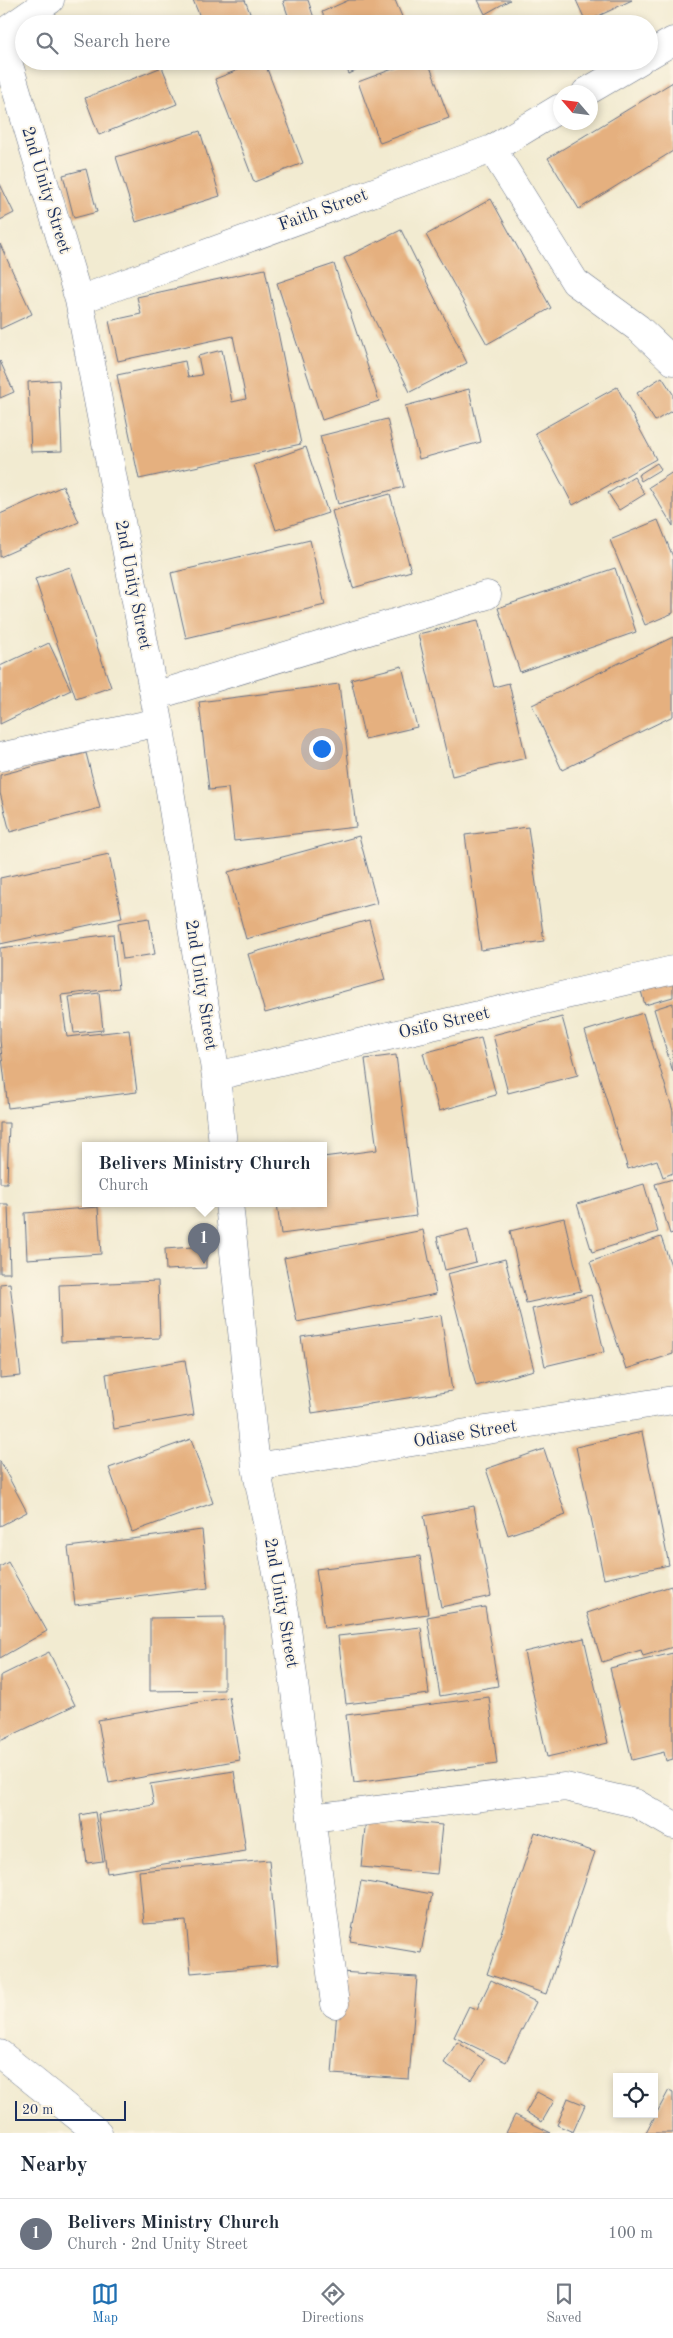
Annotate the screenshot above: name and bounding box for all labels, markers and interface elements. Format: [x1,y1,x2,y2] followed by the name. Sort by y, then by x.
[15,15,658,70] search box
[33,29,61,57] icon: search
[73,33,170,52] text: Search here
[553,85,598,130] north arrow
[18,124,74,256] street label: 2nd Unity Street
[276,186,370,234] street label: Faith Street
[112,519,154,651] street label: 2nd Unity Street
[309,736,335,762] your location
[182,919,220,1051] street label: 2nd Unity Street
[397,1004,491,1042] street label: Osifo Street
[82,1142,327,1207] popup
[98,1155,311,1174] text: Belivers Ministry Church
[98,1178,149,1194] text: Church
[188,1223,220,1264] pin: 1
[412,1417,518,1451] street label: Odiase Street
[261,1537,301,1669] street label: 2nd Unity Street
[613,2073,658,2118] map controls
[613,2073,658,2118] button: locate
[15,2098,126,2121] scale bar
[22,2103,53,2117] text: 20 m
[20,2155,88,2176] text: Nearby
[67,2214,279,2233] text: Belivers Ministry Church
[31,2226,41,2242] text: 1
[608,2226,653,2242] text: 100 m
[67,2237,248,2253] text: Church · 2nd Unity Street
[91,2280,119,2327] tab: Map
[302,2280,364,2327] tab: Directions
[546,2280,582,2327] tab: Saved

